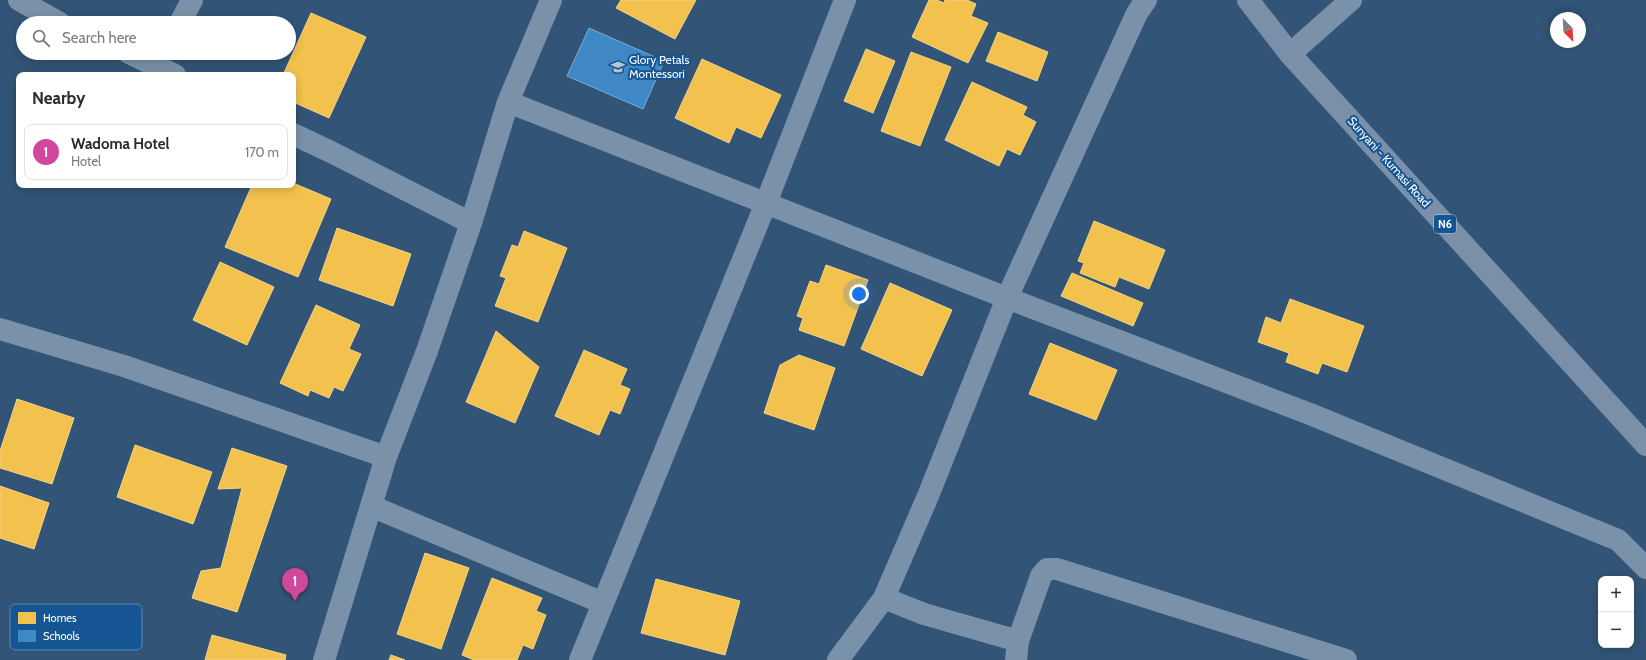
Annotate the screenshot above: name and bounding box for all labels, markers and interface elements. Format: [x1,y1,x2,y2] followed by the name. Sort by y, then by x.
[1550,12,1586,48] north arrow
[16,16,296,60] search box
[30,27,52,49] icon: search
[62,29,137,47] text: Search here
[629,52,689,81] place label: Glory Petals Montessori
[610,59,626,75] school or university icon: Glory Petals Montessori
[32,88,85,108] text: Nearby
[1345,113,1434,210] street label: Sunyani - Kumasi Road
[71,135,169,153] text: Wadoma Hotel
[44,144,48,160] text: 1
[245,144,279,160] text: 170 m
[71,153,101,169] text: Hotel
[1434,215,1456,233] road number: N6
[849,284,869,304] your location
[282,568,308,601] pin: 1
[1598,576,1634,648] map controls
[1598,576,1634,612] button: +
[10,604,142,650] legend
[43,611,77,625] text: Homes
[1598,612,1634,648] button: −
[43,629,80,643] text: Schools

